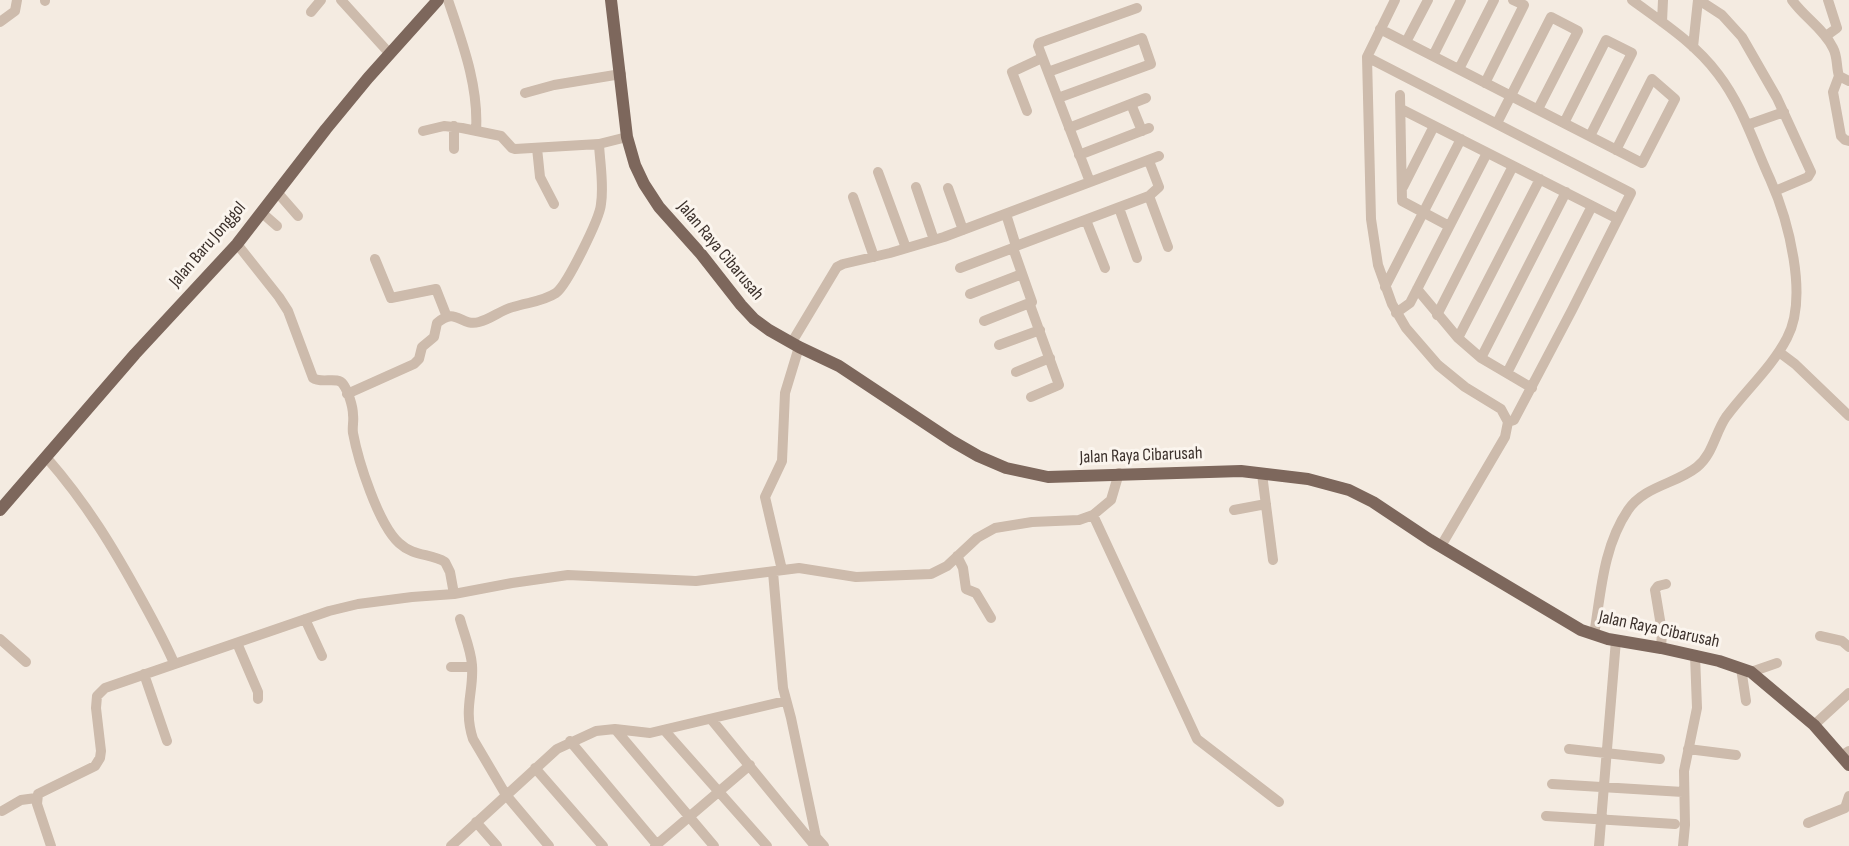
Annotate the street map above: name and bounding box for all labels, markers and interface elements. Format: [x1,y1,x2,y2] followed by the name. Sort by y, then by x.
[672,197,768,305] street label: Jalan Raya Cibarusah
[165,198,251,292] street label: Jalan Baru Jonggol
[1079,443,1203,469] street label: Jalan Raya Cibarusah
[1597,607,1721,653] street label: Jalan Raya Cibarusah

